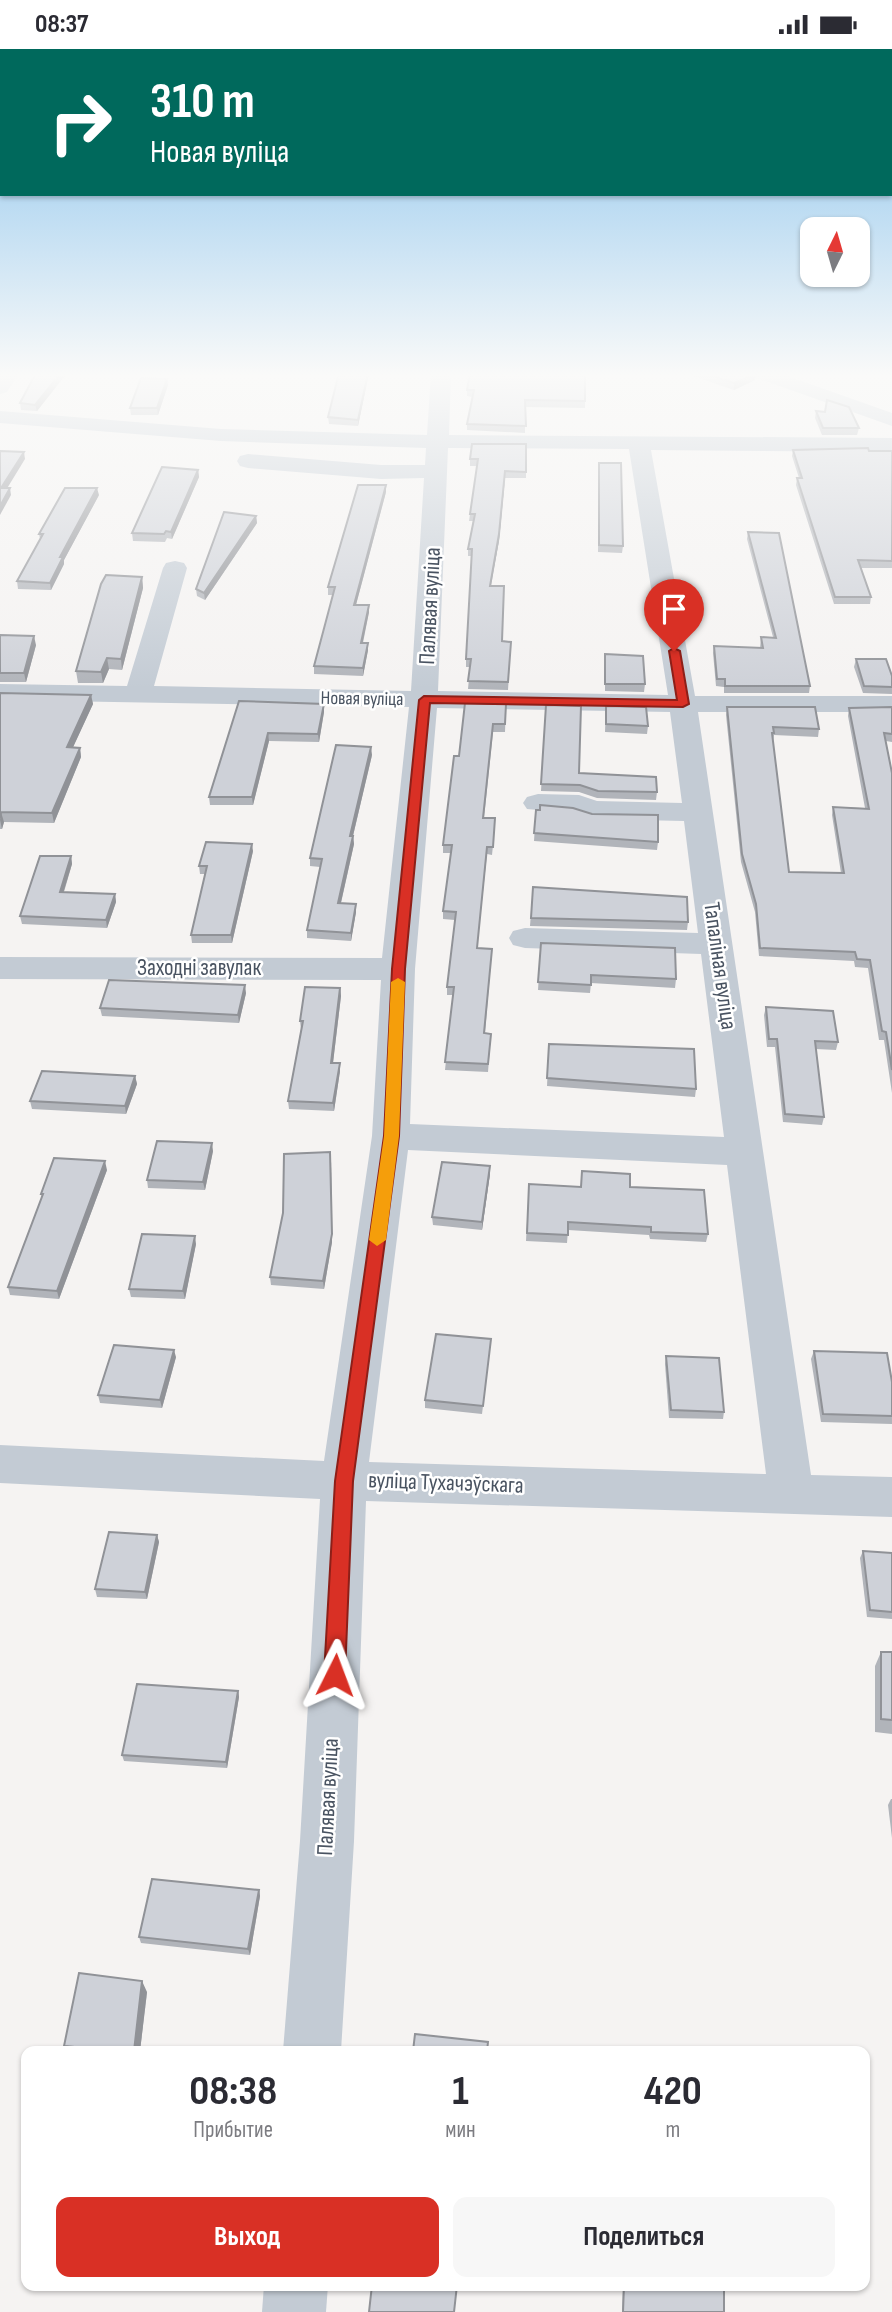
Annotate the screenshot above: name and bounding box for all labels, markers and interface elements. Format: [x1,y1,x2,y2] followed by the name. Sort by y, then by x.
[35,9,88,40] text: 08:37
[150,73,255,132] text: 310 m
[35,77,126,168] icon: right
[150,133,289,172] text: Новая вуліца
[800,217,870,287] north arrow
[800,217,870,287] map controls
[413,547,447,665] street label: Палявая вуліца
[644,579,704,651] pin
[655,590,693,628] icon: arrive
[320,687,404,711] street label: Новая вуліца
[697,900,743,1032] street label: Тапаліная вуліца
[137,954,261,982] street label: Заходні завулак
[368,1466,524,1500] street label: вуліца Тухачэўскага
[298,1638,372,1712] position arrow
[311,1738,345,1856] street label: Палявая вуліца
[189,2066,277,2117] text: 08:38
[452,2066,469,2117] text: 1
[644,2066,702,2117] text: 420
[193,2116,273,2144] text: Прибытие
[445,2116,476,2144] text: мин
[665,2116,680,2144] text: m
[56,2197,439,2277] button: Выход
[453,2197,835,2277] button: Поделиться

